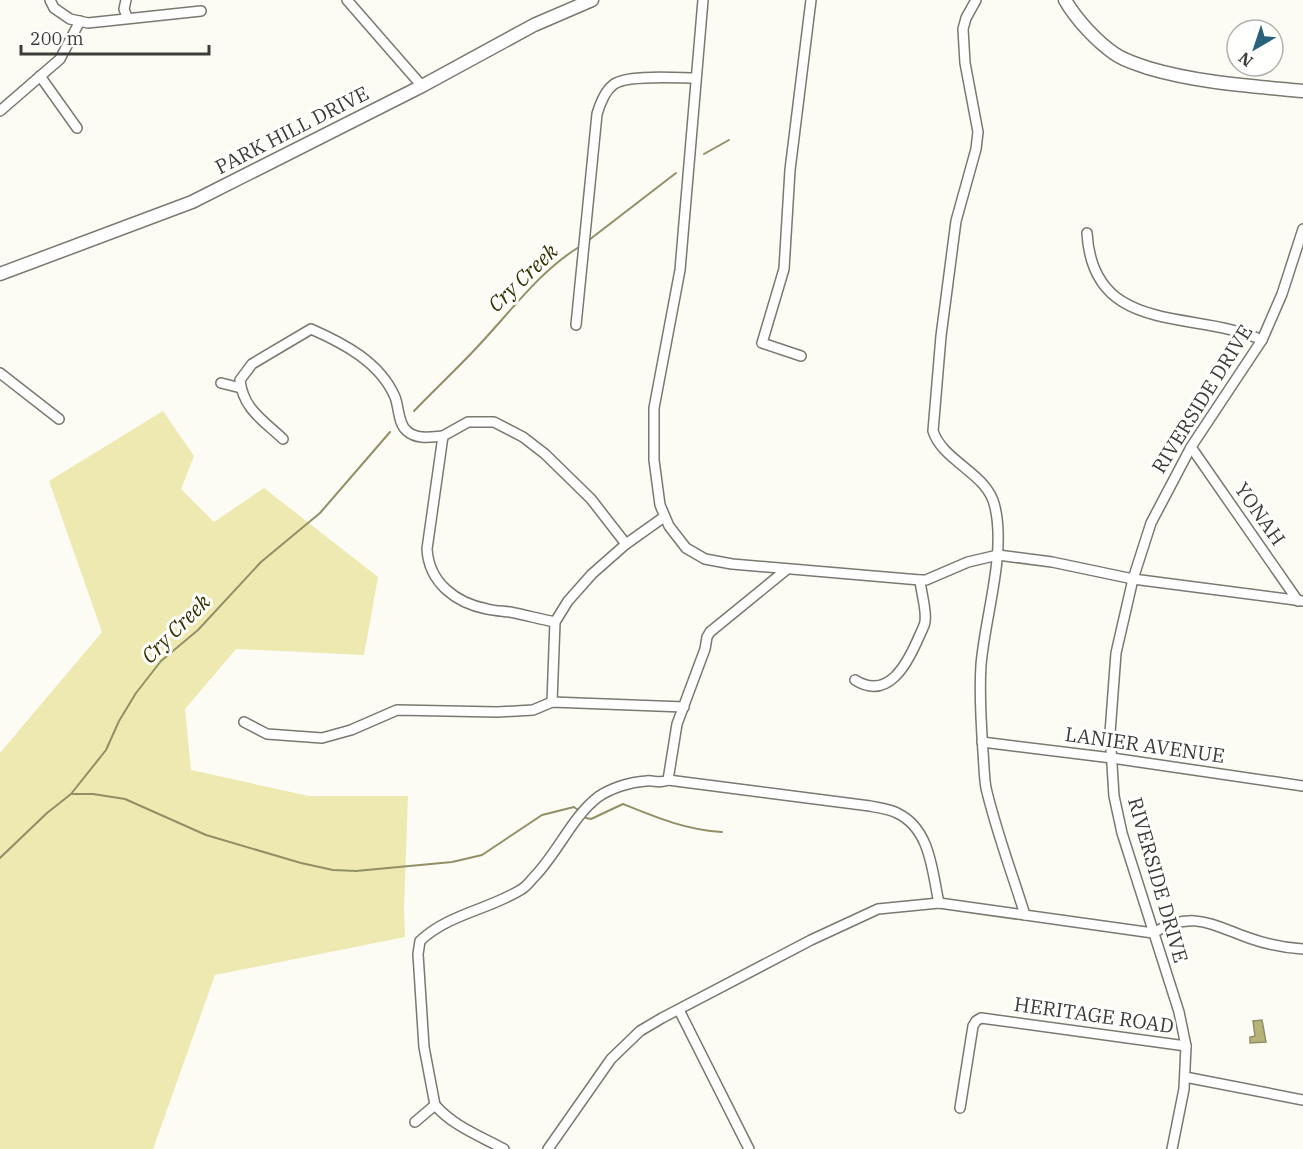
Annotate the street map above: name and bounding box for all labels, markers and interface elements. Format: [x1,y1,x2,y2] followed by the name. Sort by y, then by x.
[21,18,208,56] scale bar
[1225,18,1285,78] north arrow
[30,27,84,50] text: 200 m
[1234,48,1257,71] text: N
[210,79,373,180] street label: PARK HILL DRIVE
[481,236,564,318] water label: Cry Creek
[1145,319,1258,478] street label: RIVERSIDE DRIVE
[1229,477,1292,551] street label: YONAH
[135,587,217,669] water label: Cry Creek
[1063,720,1227,769] street label: LANIER AVENUE
[1122,794,1195,966] street label: RIVERSIDE DRIVE
[1013,990,1176,1039] street label: HERITAGE ROAD

